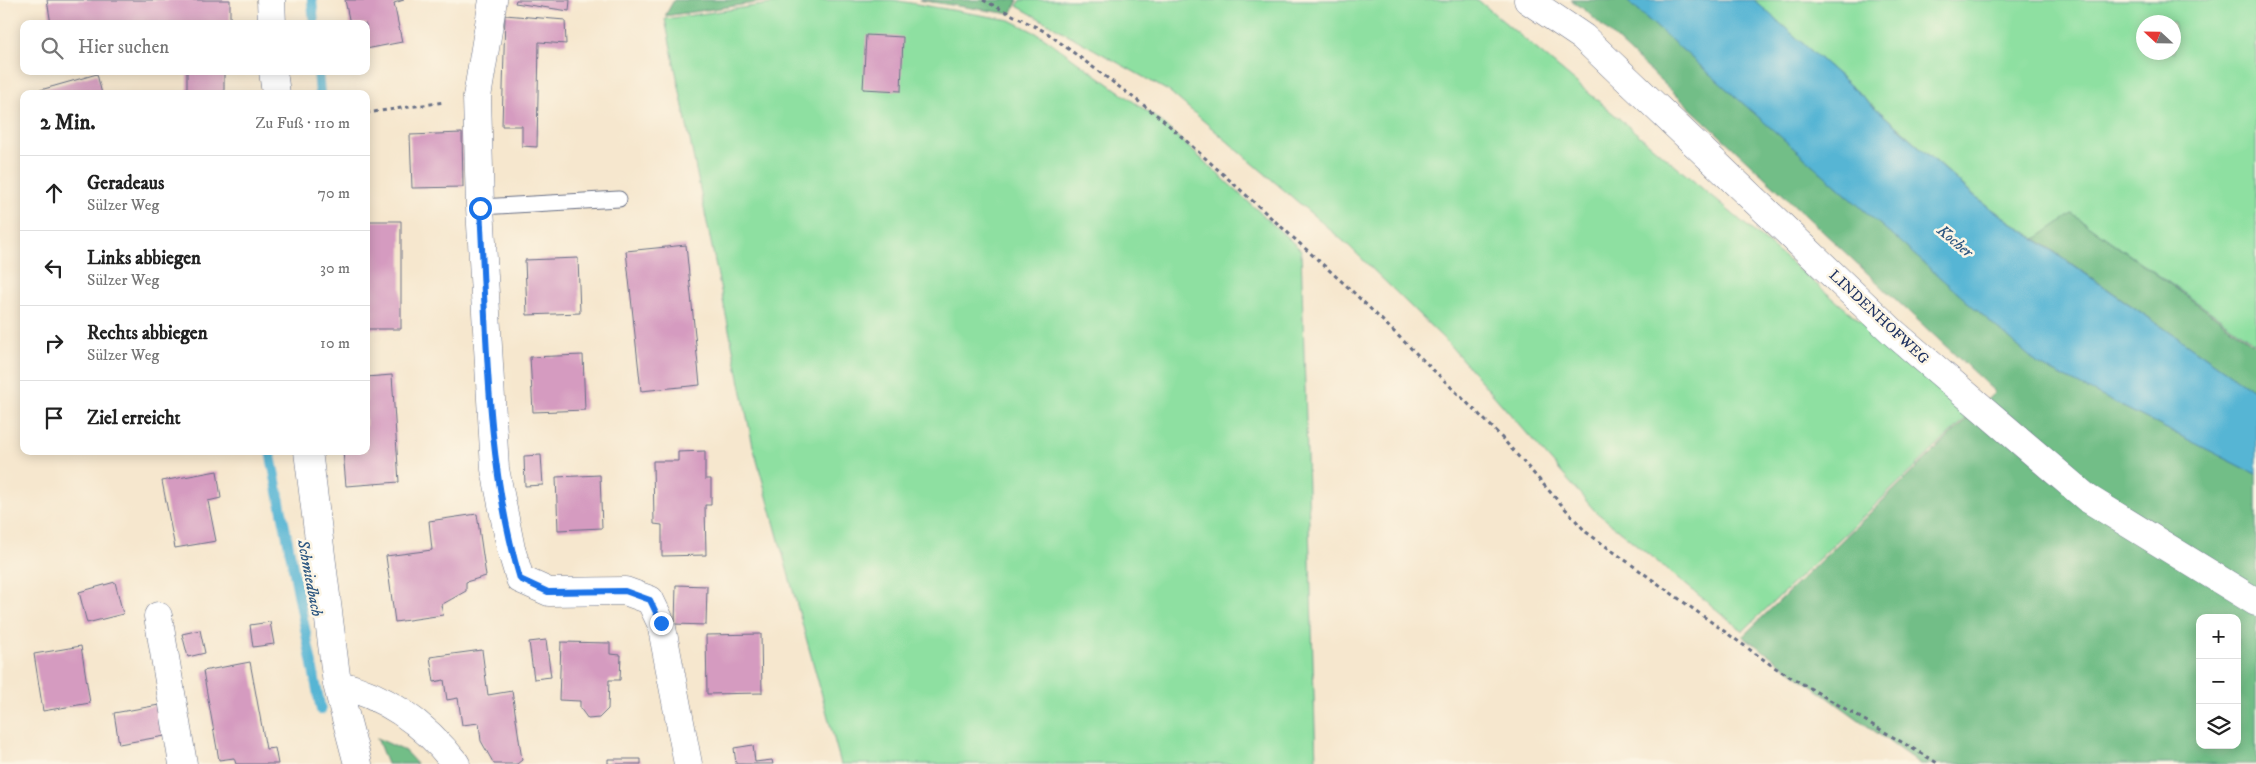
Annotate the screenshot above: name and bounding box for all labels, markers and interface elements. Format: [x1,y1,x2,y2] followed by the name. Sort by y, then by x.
[2136,15,2181,60] north arrow
[20,20,370,75] search box
[38,34,66,62] icon: search
[78,36,169,59] text: Hier suchen
[40,110,95,136] text: 2 Min.
[255,113,350,133] text: Zu Fuß · 110 m
[87,172,164,195] text: Geradeaus
[40,179,68,207] icon: ahead
[318,183,350,203] text: 70 m
[87,195,159,215] text: Sülzer Weg
[469,197,492,220] route start
[1932,220,1978,263] water label: Kocher
[87,247,201,270] text: Links abbiegen
[40,254,68,282] icon: left
[320,258,350,278] text: 30 m
[1825,266,1933,369] street label: LINDENHOFWEG
[87,270,159,290] text: Sülzer Weg
[87,322,208,345] text: Rechts abbiegen
[40,329,68,357] icon: right
[320,333,350,353] text: 10 m
[87,345,159,365] text: Sülzer Weg
[40,404,68,432] icon: arrive
[87,407,181,430] text: Ziel erreicht
[293,537,327,618] water label: Schmiedbach
[650,612,673,635] route end
[2196,614,2241,749] map controls
[2196,614,2241,659] button: +
[2196,659,2241,704] button: −
[2196,704,2241,749] button: layers

